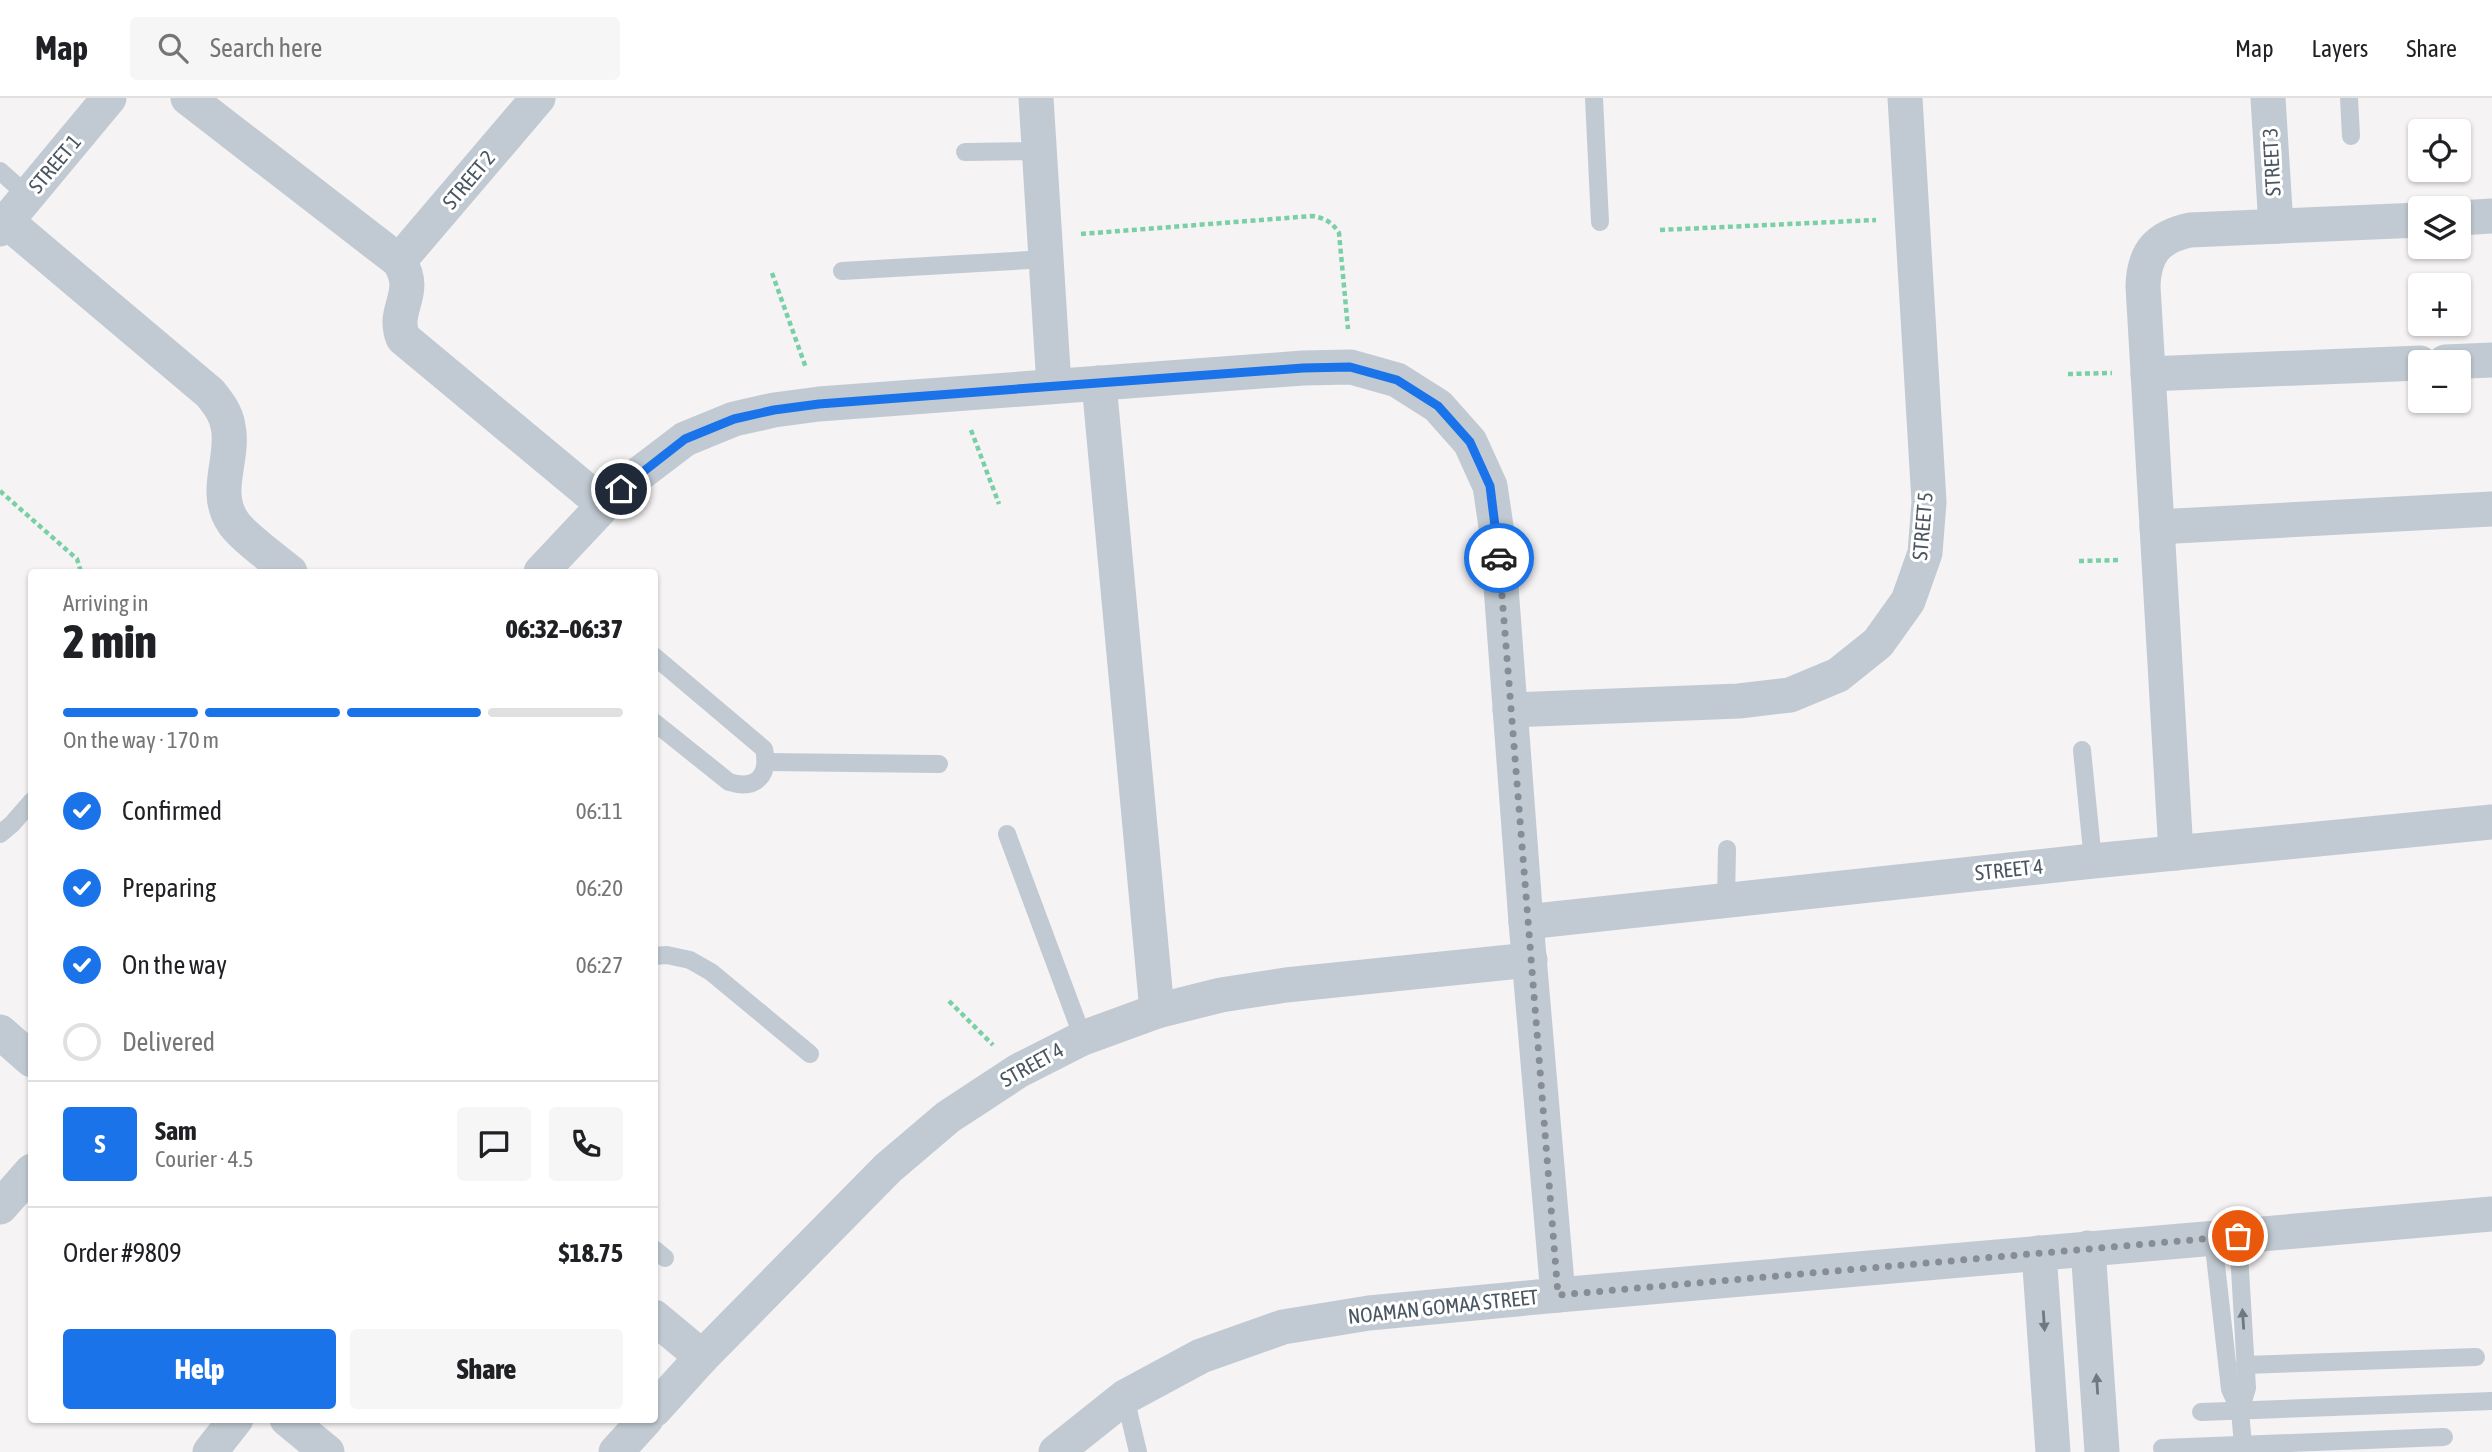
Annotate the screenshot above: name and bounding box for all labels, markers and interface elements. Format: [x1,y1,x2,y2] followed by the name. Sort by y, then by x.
[130,17,620,80] search box
[35,29,88,67] text: Map
[154,29,192,67] icon: search
[210,33,322,63] text: Search here
[2235,35,2274,62] text: Map
[2312,35,2368,62] text: Layers
[2406,35,2457,62] text: Share
[2408,119,2471,413] map controls
[2408,119,2471,182] button: locate
[2257,127,2285,197] street label: STREET 3
[23,129,85,197] street label: STREET 1
[437,145,499,213] street label: STREET 2
[2408,196,2471,259] button: layers
[2408,273,2471,336] button: +
[2408,350,2471,413] button: −
[591,459,651,519] pin
[602,470,640,508] icon: home
[1907,491,1937,561] street label: STREET 5
[1464,523,1534,593] courier
[1480,539,1518,577] icon: car
[63,590,149,616] text: Arriving in
[506,614,623,644] text: 06:32–06:37
[63,615,157,668] text: 2 min
[63,727,219,753] text: On the way · 170 m
[63,792,101,830] icon: check
[122,796,222,826] text: Confirmed
[576,798,623,824] text: 06:11
[1974,853,2044,885] street label: STREET 4
[63,869,101,907] icon: check
[122,873,216,903] text: Preparing
[576,875,623,901] text: 06:20
[63,946,101,984] icon: check
[122,950,227,980] text: On the way
[576,952,623,978] text: 06:27
[122,1027,215,1057] text: Delivered
[996,1037,1067,1091] street label: STREET 4
[457,1107,531,1181] button: chat
[549,1107,623,1181] button: phone
[155,1116,197,1146] text: Sam
[95,1129,105,1159] text: S
[155,1146,254,1172] text: Courier · 4.5
[2208,1206,2268,1266] pin
[2219,1217,2257,1255] icon: bag
[63,1238,182,1268] text: Order #9809
[559,1238,623,1268] text: $18.75
[1347,1284,1539,1328] street label: NOAMAN GOMAA STREET
[2237,1308,2248,1330] one-way arrow
[2039,1310,2050,1332] one-way arrow
[63,1329,336,1409] button: Help
[350,1329,623,1409] button: Share
[2091,1373,2102,1395] one-way arrow

